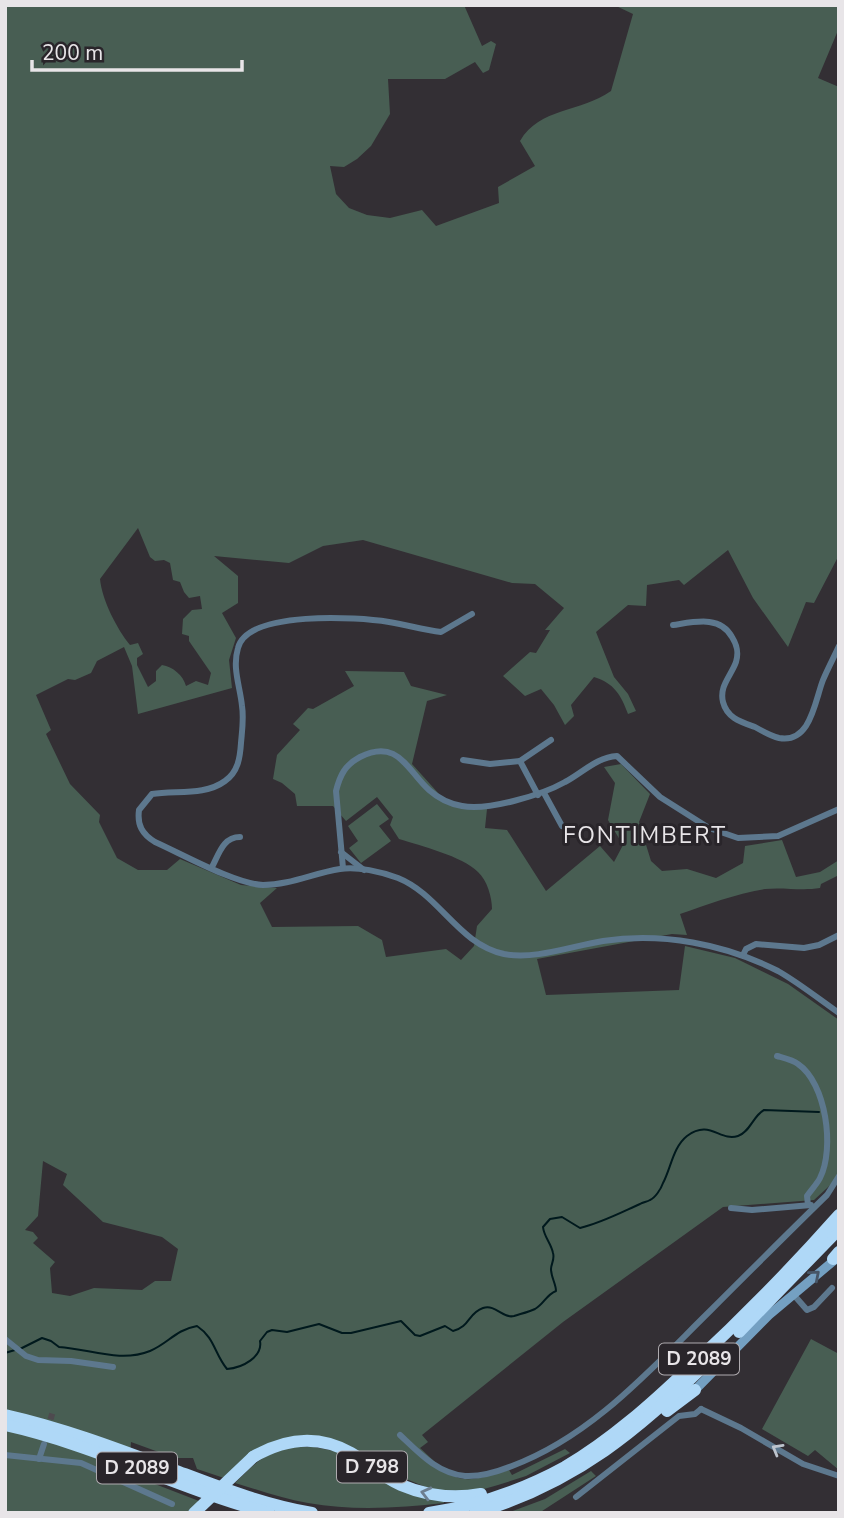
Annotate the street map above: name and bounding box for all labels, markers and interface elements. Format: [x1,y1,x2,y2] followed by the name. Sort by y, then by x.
[32,28,242,72] scale bar
[42,39,103,67] text: 200 m
[563,820,727,851] district label: FONTIMBERT
[806,1271,819,1283] one-way arrow
[659,1344,739,1374] road number: D 2089
[771,1444,784,1457] one-way arrow
[97,1452,177,1484] road number: D 2089
[337,1452,407,1483] road number: D 798
[420,1487,432,1501] one-way arrow

